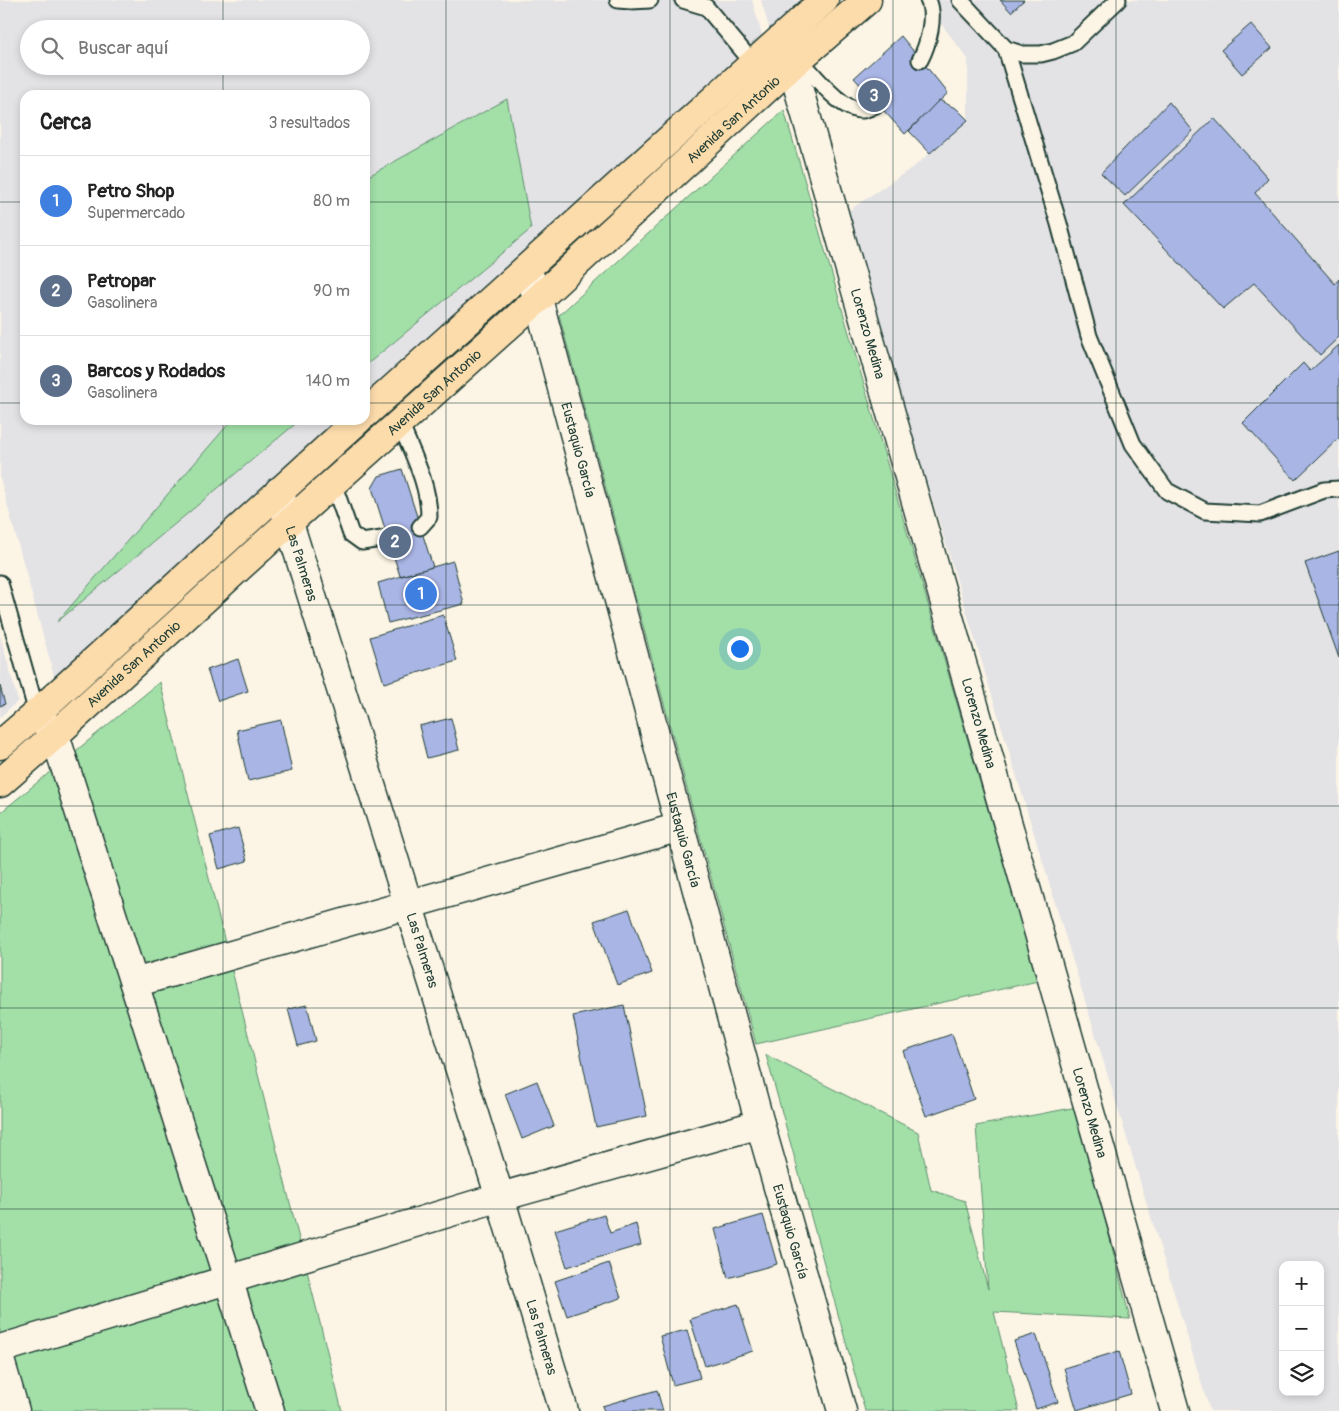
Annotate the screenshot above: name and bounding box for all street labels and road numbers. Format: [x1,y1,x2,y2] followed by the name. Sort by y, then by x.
[683,72,784,167] street label: Avenida San Antonio
[847,286,889,381] street label: Lorenzo Medina
[383,345,485,439] street label: Avenida San Antonio
[558,400,599,499] street label: Eustaquio García
[282,524,322,604] street label: Las Palmeras
[83,616,184,711] street label: Avenida San Antonio
[958,676,1000,770] street label: Lorenzo Medina
[663,790,704,889] street label: Eustaquio García
[403,910,443,990] street label: Las Palmeras
[1069,1065,1111,1160] street label: Lorenzo Medina
[769,1182,812,1281] street label: Eustaquio García
[523,1297,561,1378] street label: Las Palmeras

